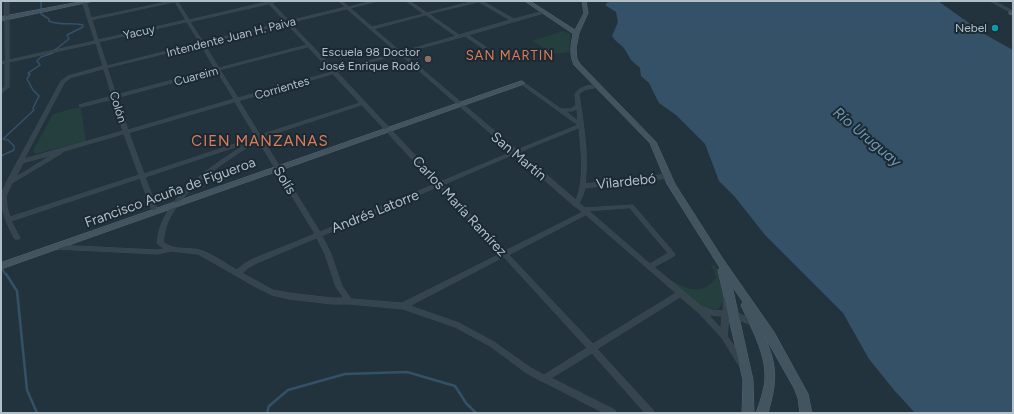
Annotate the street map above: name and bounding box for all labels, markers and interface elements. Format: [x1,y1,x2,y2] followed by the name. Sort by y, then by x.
[165,14,297,60] street label: Intendente Juan H. Paiva
[122,21,157,42] street label: Yacuy
[955,21,987,35] place label: Nebel
[990,23,1000,33] marker: Nebel
[319,45,420,73] place label: Escuela 98 Doctor José Enrique Rodó
[466,48,554,63] district label: SAN MARTIN
[423,54,433,64] marker: Escuela 98 Doctor José Enrique Rodó
[172,63,220,89] street label: Cuareim
[253,73,311,103] street label: Corrientes
[107,90,129,125] street label: Colón
[829,103,906,171] water label: Río Uruguay
[488,128,550,185] street label: San Martín
[191,132,329,150] district label: CIEN MANZANAS
[409,153,511,260] street label: Carlos María Ramírez
[82,154,258,231] street label: Francisco Acuña de Figueroa
[270,163,300,197] street label: Solís
[595,170,657,193] street label: Vilardebó
[329,186,422,237] street label: Andrés Latorre

